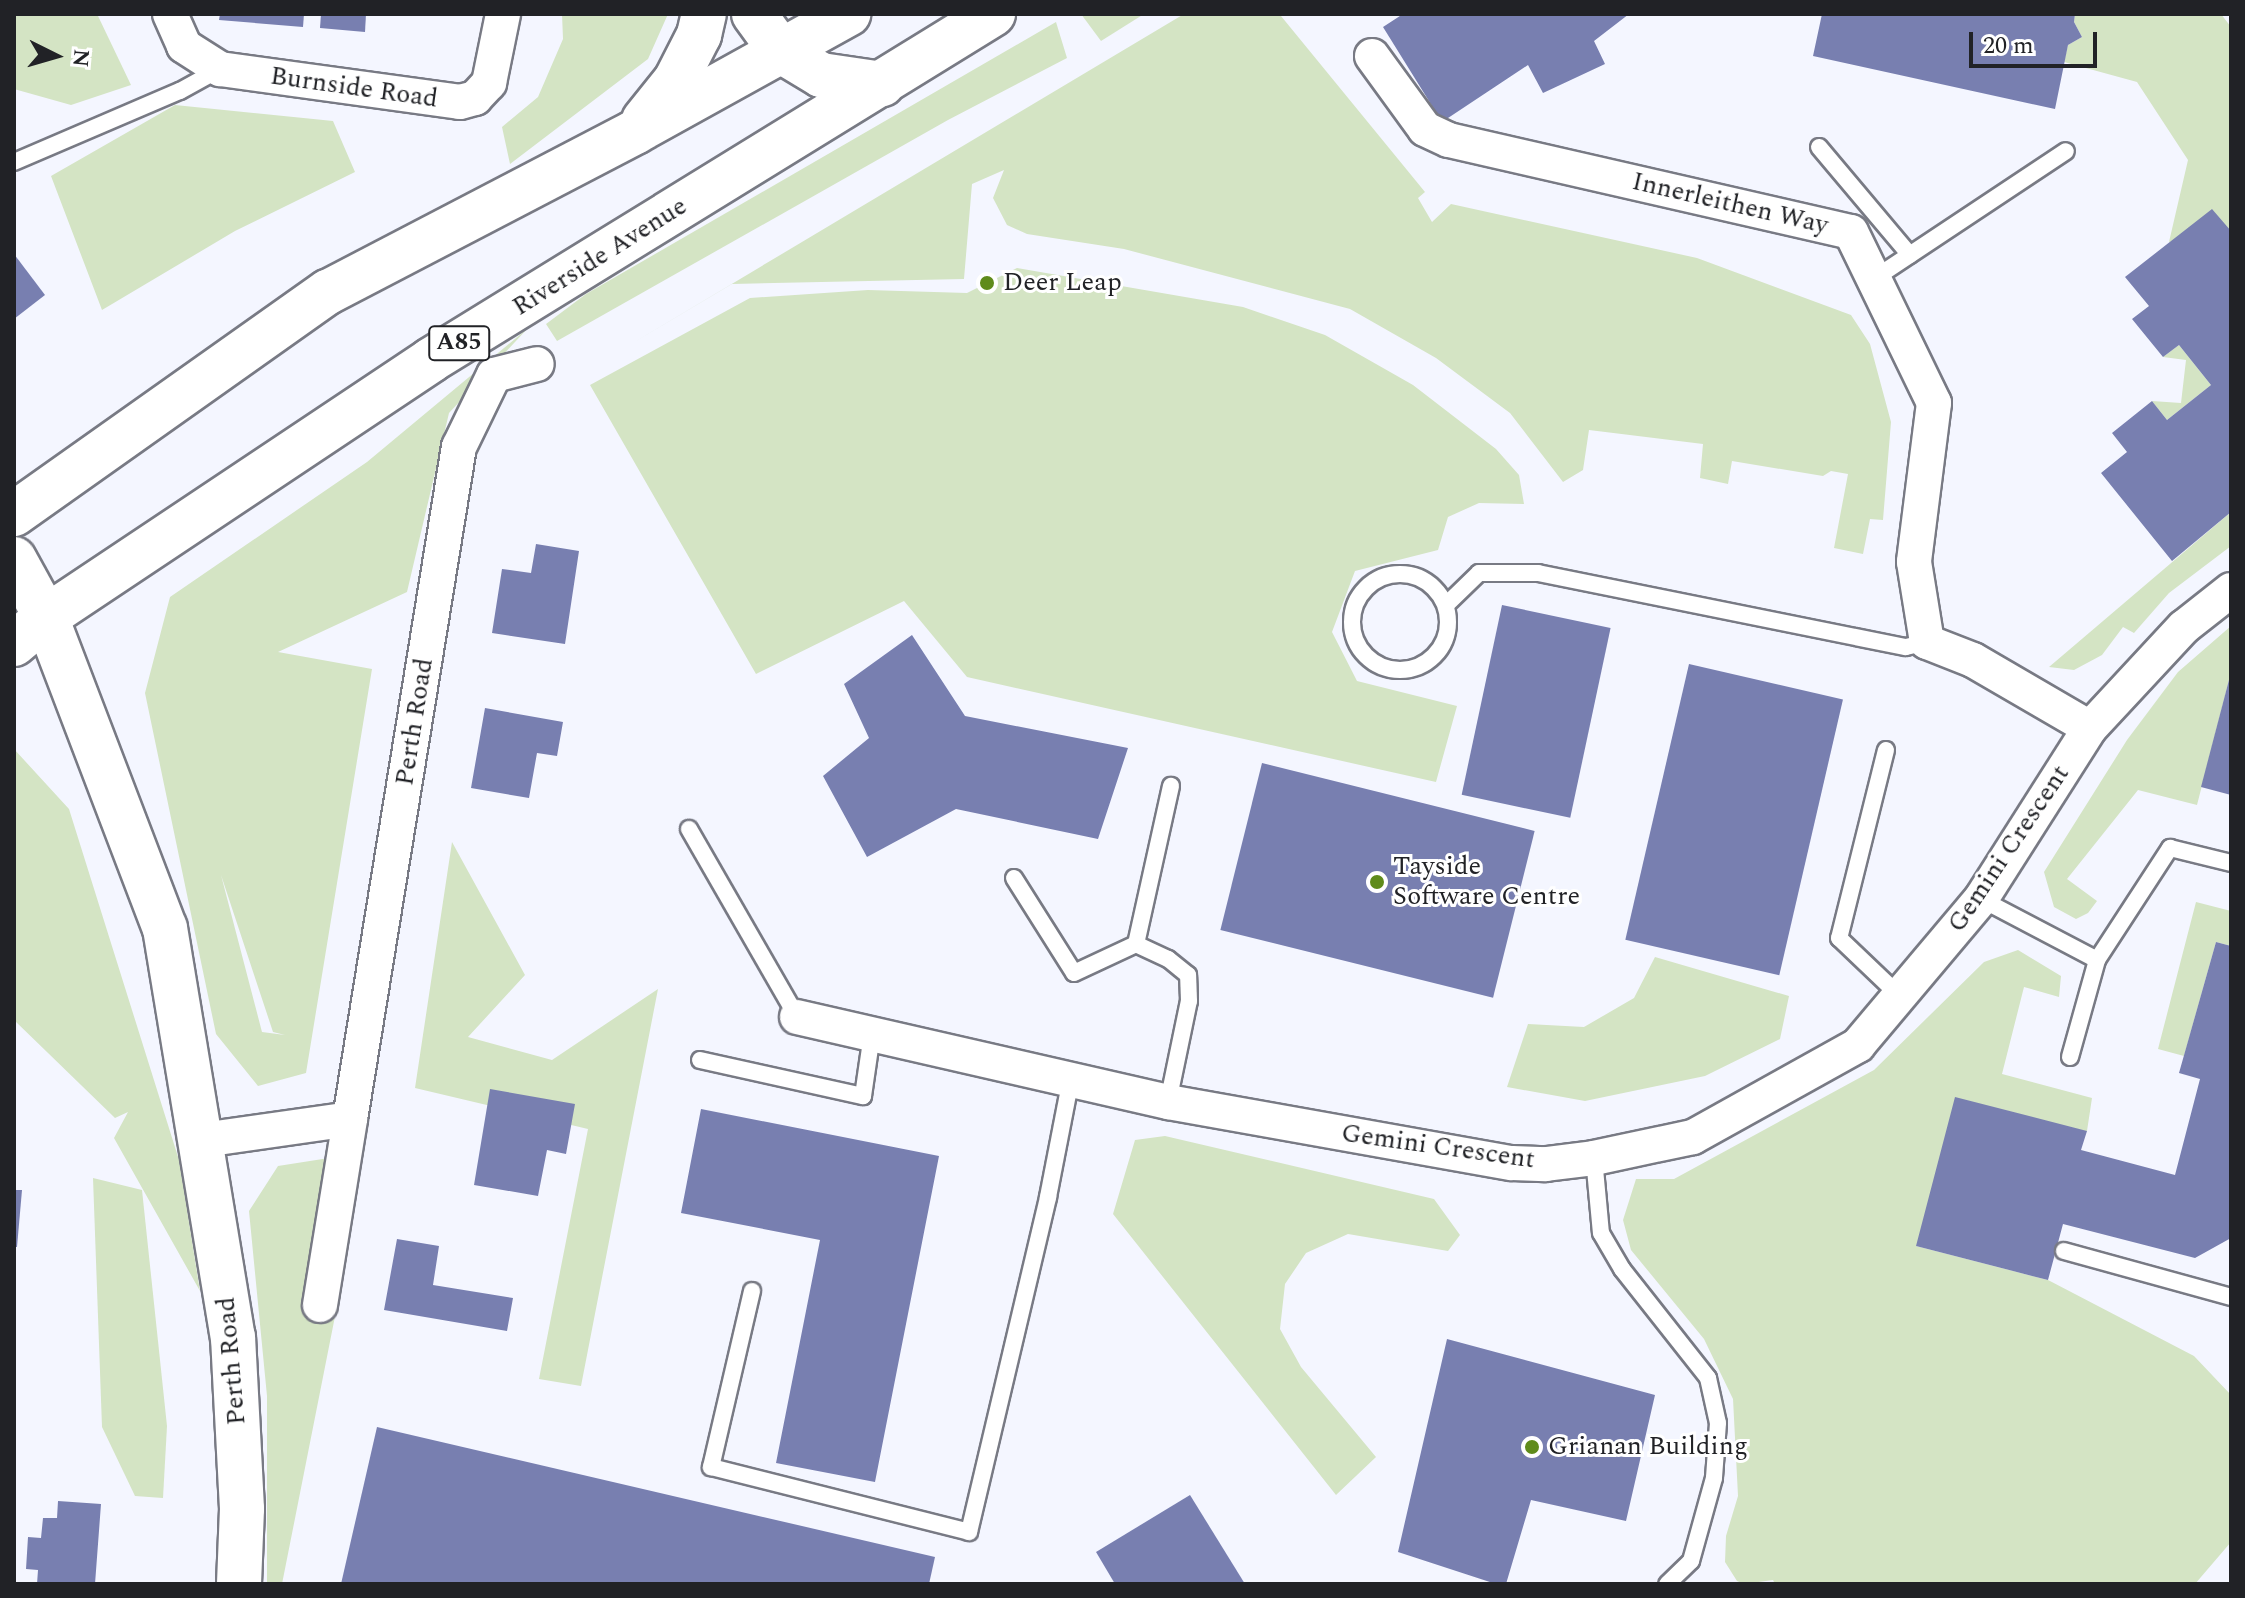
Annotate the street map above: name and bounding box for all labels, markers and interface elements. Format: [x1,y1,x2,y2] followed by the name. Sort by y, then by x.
[16,16,96,96] north arrow
[1973,16,2101,66] scale bar
[1983,28,2034,64] text: 20 m
[63,48,98,69] text: N
[268,61,440,115] street label: Burnside Road
[1629,166,1831,242] street label: Innerleithen Way
[507,191,693,323] street label: Riverside Avenue
[1003,267,1122,299] place label: Deer Leap
[978,274,996,292] marker: Deer Leap
[427,323,491,363] road number: A85
[390,656,440,788] street label: Perth Road
[1942,759,2076,939] street label: Gemini Crescent
[1393,851,1580,912] place label: Tayside Software Centre
[1368,873,1386,891] marker: Tayside Software Centre
[1339,1118,1537,1176] street label: Gemini Crescent
[211,1296,253,1426] street label: Perth Road
[1548,1431,1748,1463] place label: Grianan Building
[1523,1438,1541,1456] marker: Grianan Building

